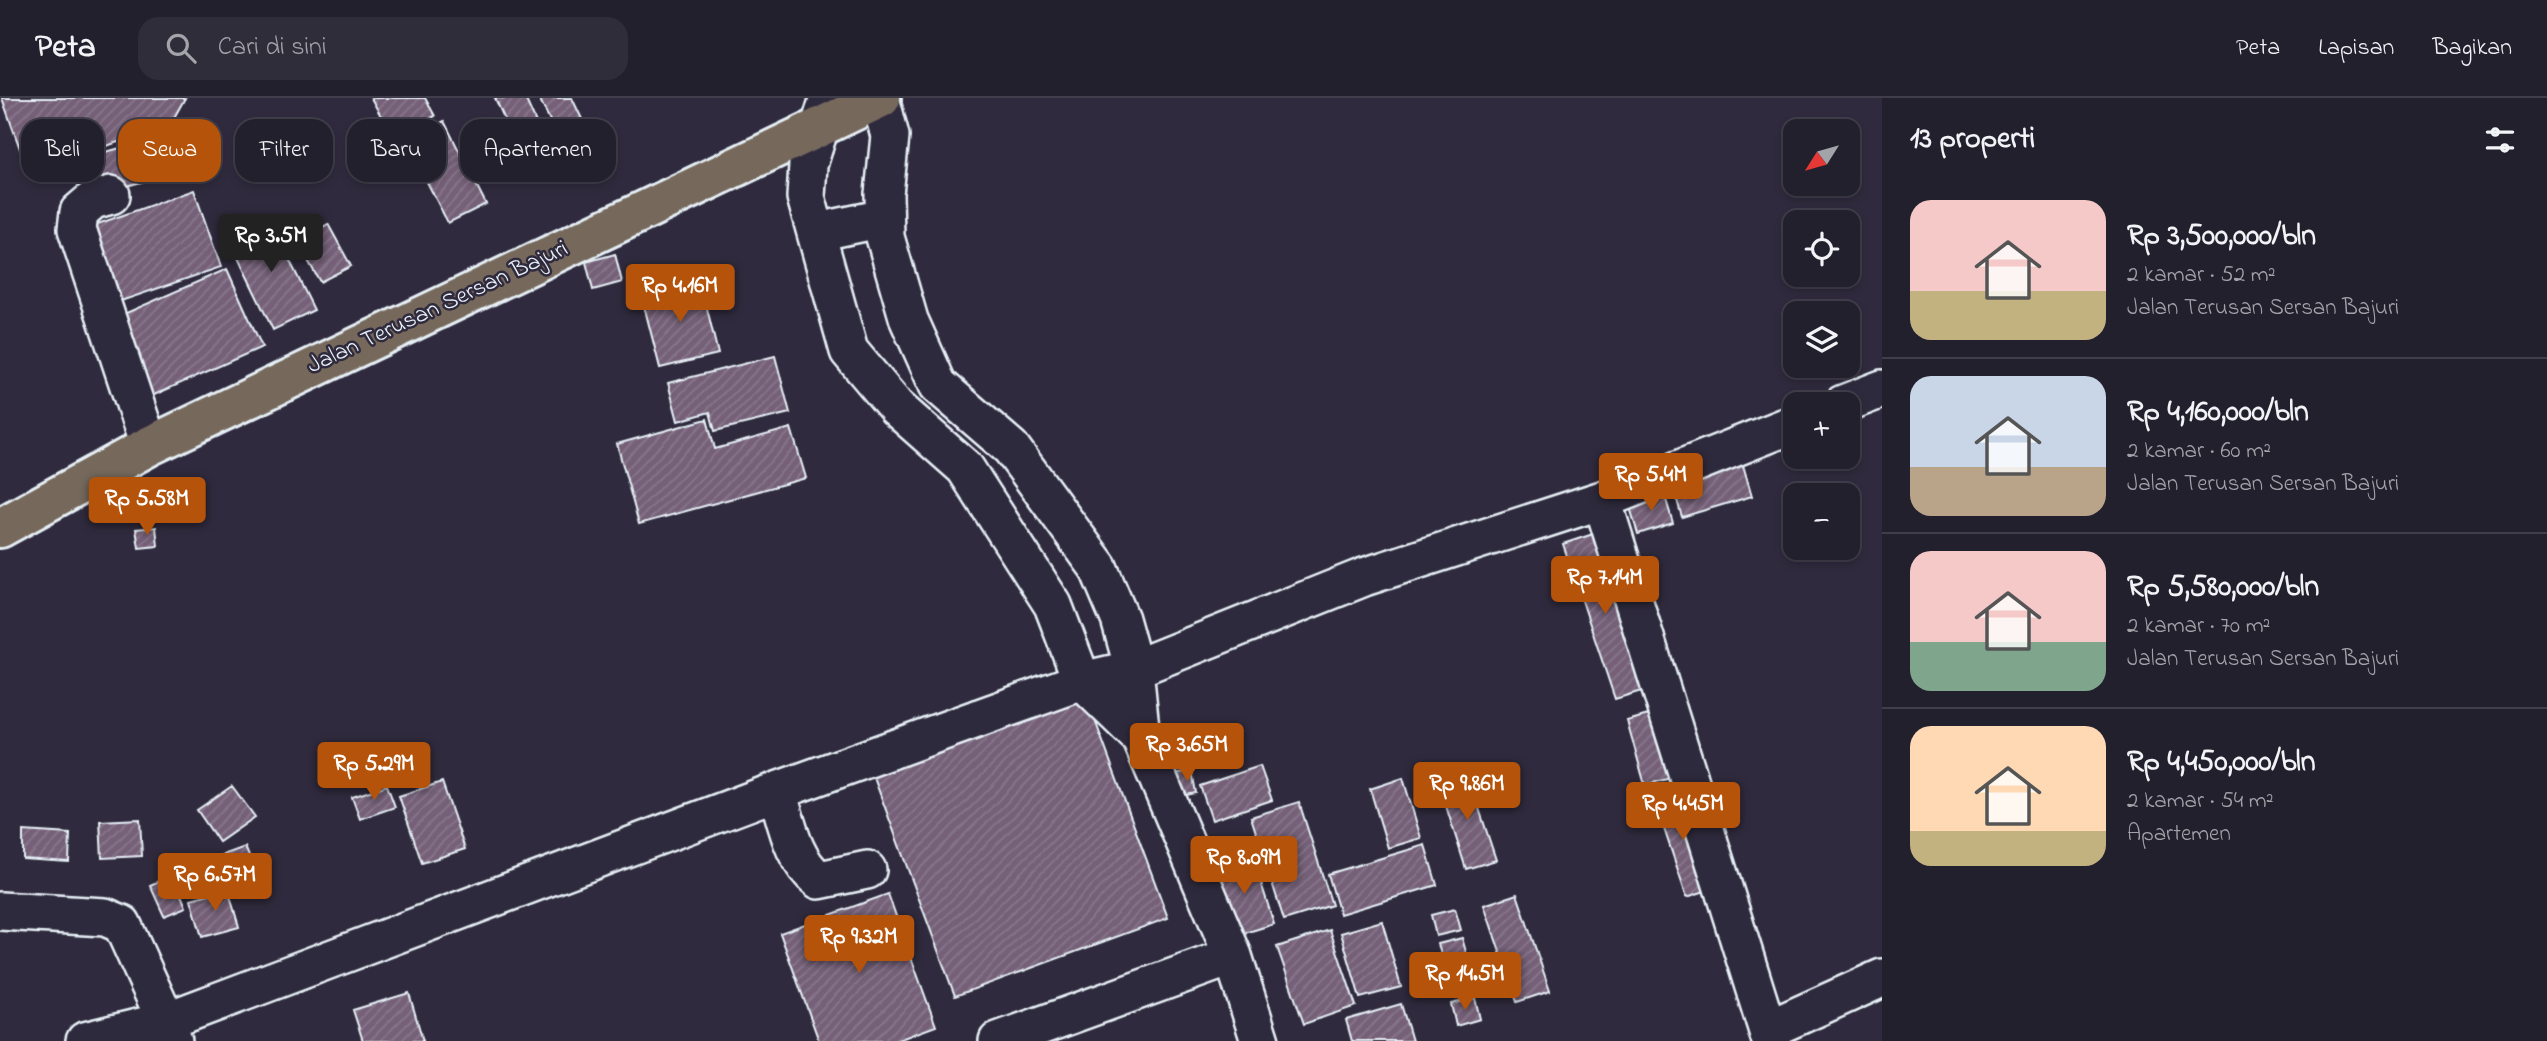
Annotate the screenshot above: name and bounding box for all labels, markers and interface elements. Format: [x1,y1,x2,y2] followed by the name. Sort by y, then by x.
[138,17,628,80] search box
[35,24,96,72] text: Peta
[162,29,200,67] icon: search
[218,29,327,67] text: Cari di sini
[2236,31,2280,66] text: Peta
[2318,31,2394,66] text: Lapisan
[2432,31,2512,66] text: Bagikan
[1910,118,2035,162] text: 13 properti
[21,119,104,182] chip: Beli
[118,119,221,182] chip: Sewa
[235,119,333,182] chip: Filter
[347,119,446,182] chip: Baru
[460,119,616,182] chip: Apartemen
[1783,119,1860,196] north arrow
[1783,119,1860,560] map controls
[2481,121,2519,159] icon: filters
[1783,210,1860,287] button: locate
[206,214,336,274] pin: Rp 3.5M
[2127,215,2316,259] text: Rp 3,500,000/bln
[235,220,307,253] text: Rp 3.5M
[1966,228,2050,312] icon: home
[302,232,574,384] street label: Jalan Terusan Sersan Bajuri
[2127,259,2276,292] text: 2 kamar · 52 m²
[608,264,752,324] pin: Rp 4.16M
[642,270,718,303] text: Rp 4.16M
[2127,292,2399,325] text: Jalan Terusan Sersan Bajuri
[1783,301,1860,378] button: layers
[2127,391,2309,435] text: Rp 4,160,000/bln
[1783,392,1860,469] button: +
[1966,404,2050,488] icon: home
[2127,435,2271,468] text: 2 kamar · 60 m²
[1586,454,1716,513] pin: Rp 5.4M
[1615,459,1687,492] text: Rp 5.4M
[2127,468,2399,501] text: Jalan Terusan Sersan Bajuri
[75,478,219,537] pin: Rp 5.58M
[105,483,189,516] text: Rp 5.58M
[1783,483,1860,560] button: −
[1533,556,1677,616] pin: Rp 7.14M
[1567,562,1643,595] text: Rp 7.14M
[2127,566,2319,610] text: Rp 5,580,000/bln
[1966,579,2050,663] icon: home
[2127,610,2270,643] text: 2 kamar · 70 m²
[2127,643,2399,676] text: Jalan Terusan Sersan Bajuri
[1115,724,1259,783] pin: Rp 3.65M
[1146,729,1228,762] text: Rp 3.65M
[2127,741,2316,785] text: Rp 4,450,000/bln
[302,742,446,802] pin: Rp 5.29M
[333,748,415,781] text: Rp 5.29M
[1966,754,2050,838] icon: home
[1395,762,1539,822] pin: Rp 9.86M
[1429,768,1505,801] text: Rp 9.86M
[1611,782,1755,842] pin: Rp 4.45M
[2127,785,2274,818] text: 2 kamar · 54 m²
[1642,788,1724,821] text: Rp 4.45M
[2127,818,2231,851] text: Apartemen
[1172,836,1316,896] pin: Rp 8.09M
[1206,842,1282,875] text: Rp 8.09M
[143,854,287,913] pin: Rp 6.57M
[174,859,256,892] text: Rp 6.57M
[787,916,931,975] pin: Rp 9.32M
[820,921,898,954] text: Rp 9.32M
[1393,953,1537,1012] pin: Rp 14.5M
[1425,958,1505,991] text: Rp 14.5M

